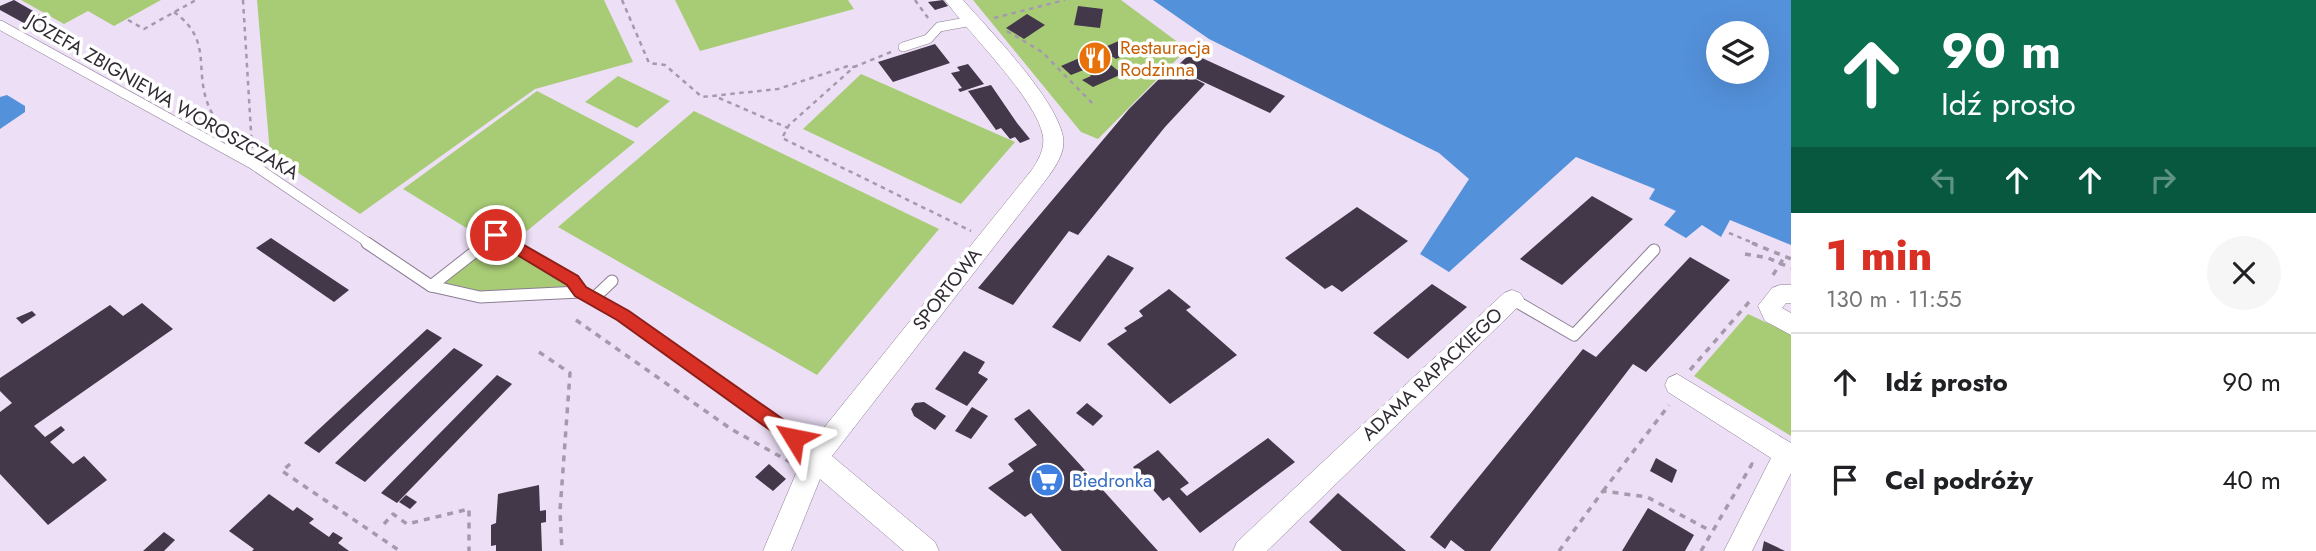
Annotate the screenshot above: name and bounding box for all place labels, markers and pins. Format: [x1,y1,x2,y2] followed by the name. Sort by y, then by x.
[1120,34,1210,83] place label: Restauracja Rodzinna
[1076,39,1114,77] restaurant icon: Restauracja Rodzinna
[466,205,526,265] pin
[1028,461,1066,499] supermarket icon: Biedronka
[1072,467,1152,494] place label: Biedronka

